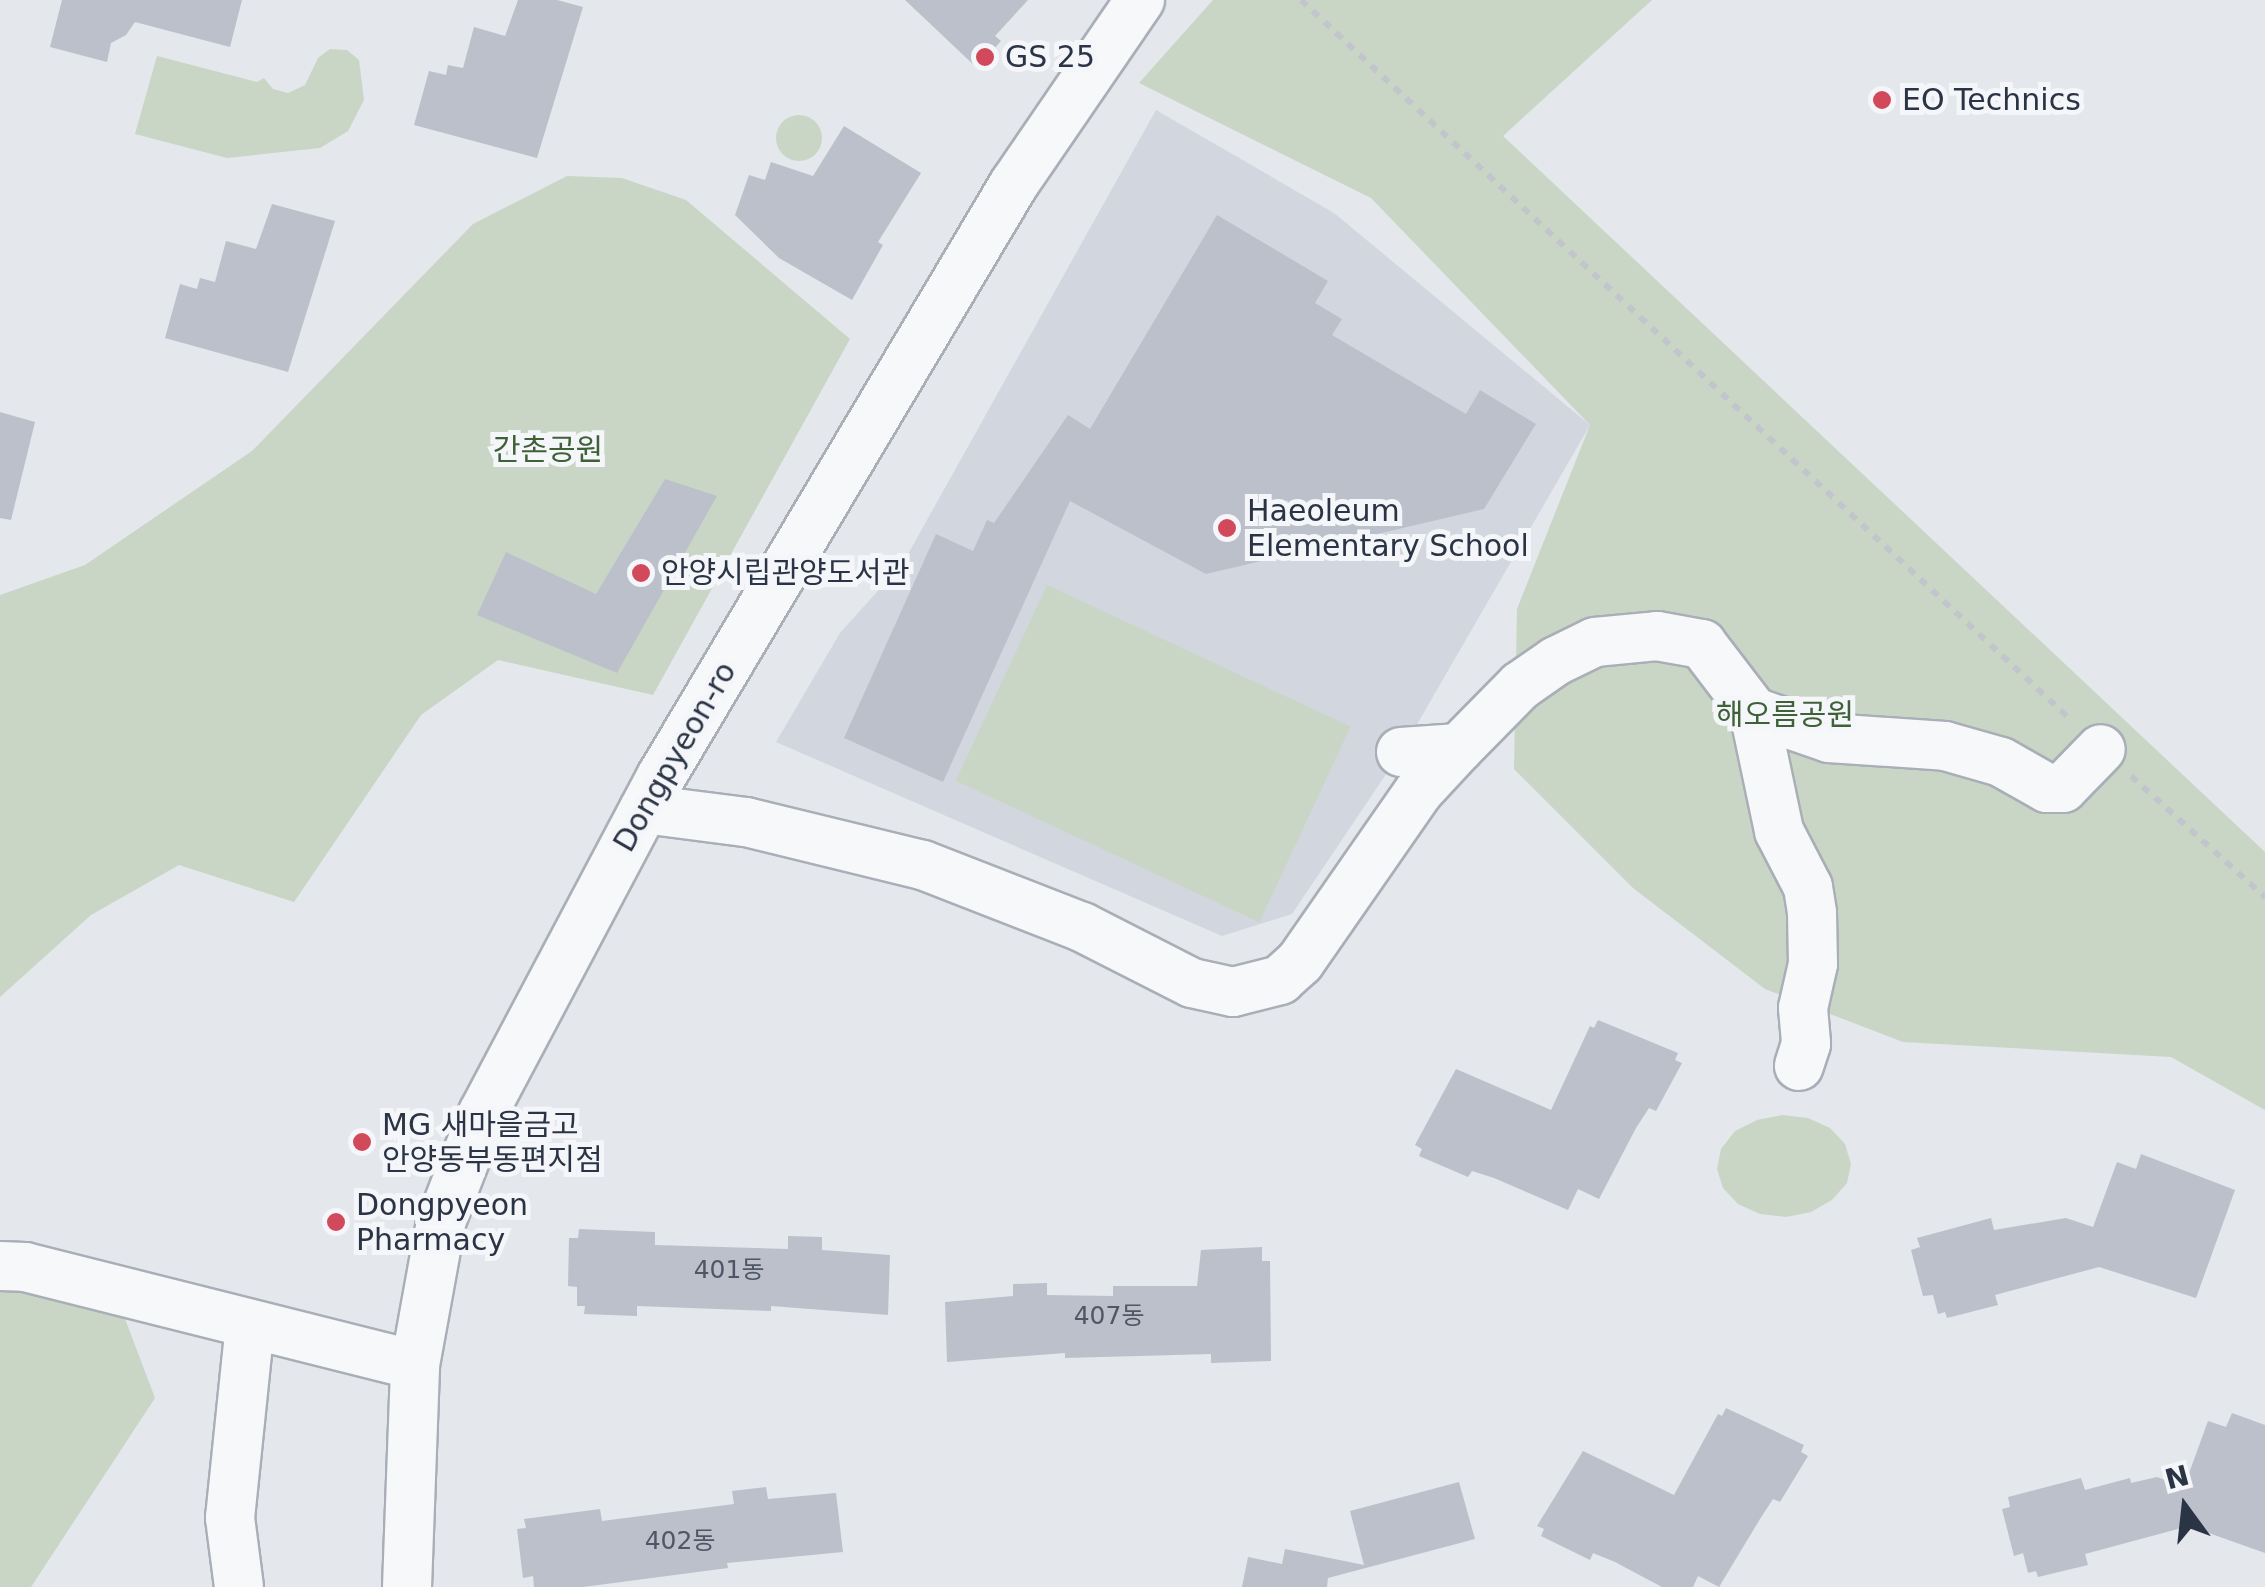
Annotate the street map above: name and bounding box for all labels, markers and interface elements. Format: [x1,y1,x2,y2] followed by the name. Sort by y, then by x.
[1005,39,1095,75] place label: GS 25
[974,46,996,68] marker: GS 25
[1902,82,2081,118] place label: EO Technics
[1871,89,1893,111] marker: EO Technics
[493,432,603,468] park label: 간촌공원
[1247,493,1529,564] place label: Haeoleum Elementary School
[1216,517,1238,539] marker: Haeoleum Elementary School
[661,555,909,591] place label: 안양시립관양도서관
[630,562,652,584] marker: 안양시립관양도서관
[606,656,744,858] street label: Dongpyeon-ro
[1716,697,1854,733] park label: 해오름공원
[382,1107,603,1178] place label: MG 새마을금고 안양동부동편지점
[351,1131,373,1153] marker: MG 새마을금고 안양동부동편지점
[356,1187,528,1258] place label: Dongpyeon Pharmacy
[325,1211,347,1233] marker: Dongpyeon Pharmacy
[694,1255,764,1285] house number: 401동
[1074,1301,1144,1331] house number: 407동
[2135,1457,2235,1557] north arrow
[2162,1459,2193,1497] text: N
[645,1526,715,1556] house number: 402동

